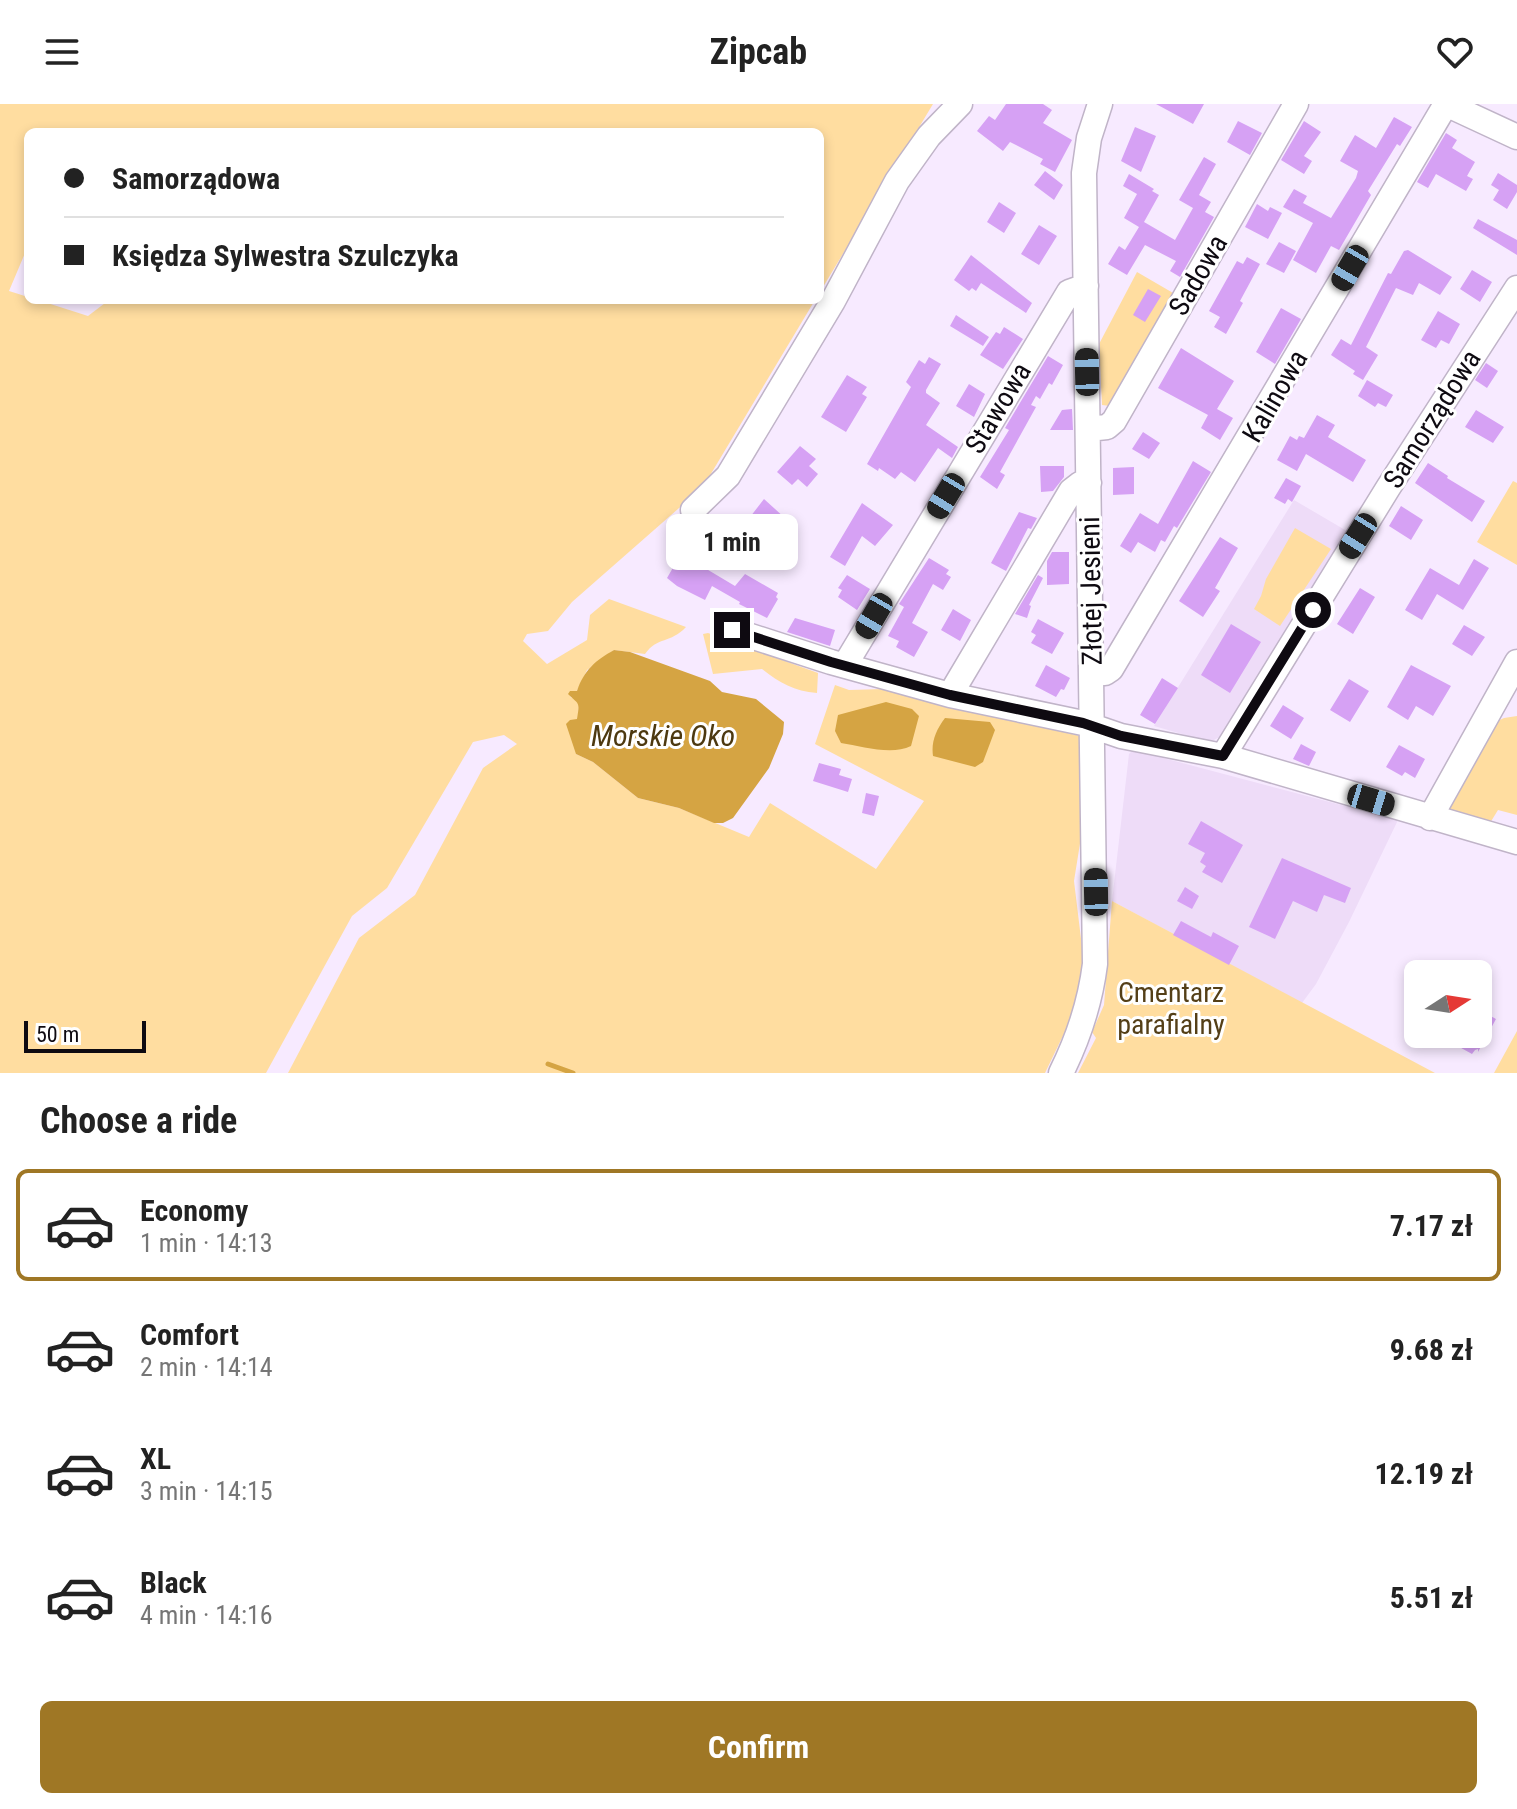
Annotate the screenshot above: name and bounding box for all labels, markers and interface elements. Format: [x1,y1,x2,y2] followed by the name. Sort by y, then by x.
[40,30,84,74] icon: menu
[1433,30,1477,74] icon: heart
[710,31,807,73] text: Zipcab
[112,161,280,196] text: Samorządowa
[1162,229,1234,321] street label: Sadowa
[112,238,459,273] text: Księdza Sylwestra Szulczyka
[1328,241,1372,295] car
[1236,344,1314,448] street label: Kalinowa
[1376,344,1488,494] street label: Samorządowa
[1075,348,1099,396] car
[958,357,1038,459] street label: Stawowa
[923,469,969,523] car
[1335,509,1381,563] car
[666,514,798,570] callout: 1 min
[1073,516,1109,666] street label: Złotej Jesieni
[703,527,761,557] text: 1 min
[852,589,896,643] car
[1295,592,1331,628] route start
[714,612,750,648] route end
[591,718,735,753] water label: Morskie Oko
[1345,782,1397,818] car
[1084,868,1108,916] car
[1404,960,1492,1048] north arrow
[1404,960,1492,1048] map controls
[1117,976,1225,1041] park label: Cmentarz parafialny
[24,1017,146,1053] scale bar
[36,1022,79,1047] text: 50 m
[40,1100,237,1142] text: Choose a ride
[44,1189,116,1261] icon: car
[140,1193,248,1228] text: Economy
[1390,1208,1473,1243] text: 7.17 zł
[140,1228,273,1258] text: 1 min · 14:13
[44,1313,116,1385] icon: car
[140,1317,239,1352] text: Comfort
[1390,1332,1473,1367] text: 9.68 zł
[140,1352,273,1382] text: 2 min · 14:14
[44,1437,116,1509] icon: car
[140,1441,171,1476] text: XL
[1375,1456,1473,1491] text: 12.19 zł
[140,1476,273,1506] text: 3 min · 14:15
[44,1561,116,1633] icon: car
[140,1565,207,1600] text: Black
[1390,1580,1473,1615] text: 5.51 zł
[140,1600,273,1630] text: 4 min · 14:16
[40,1701,1477,1793] button: Confirm

